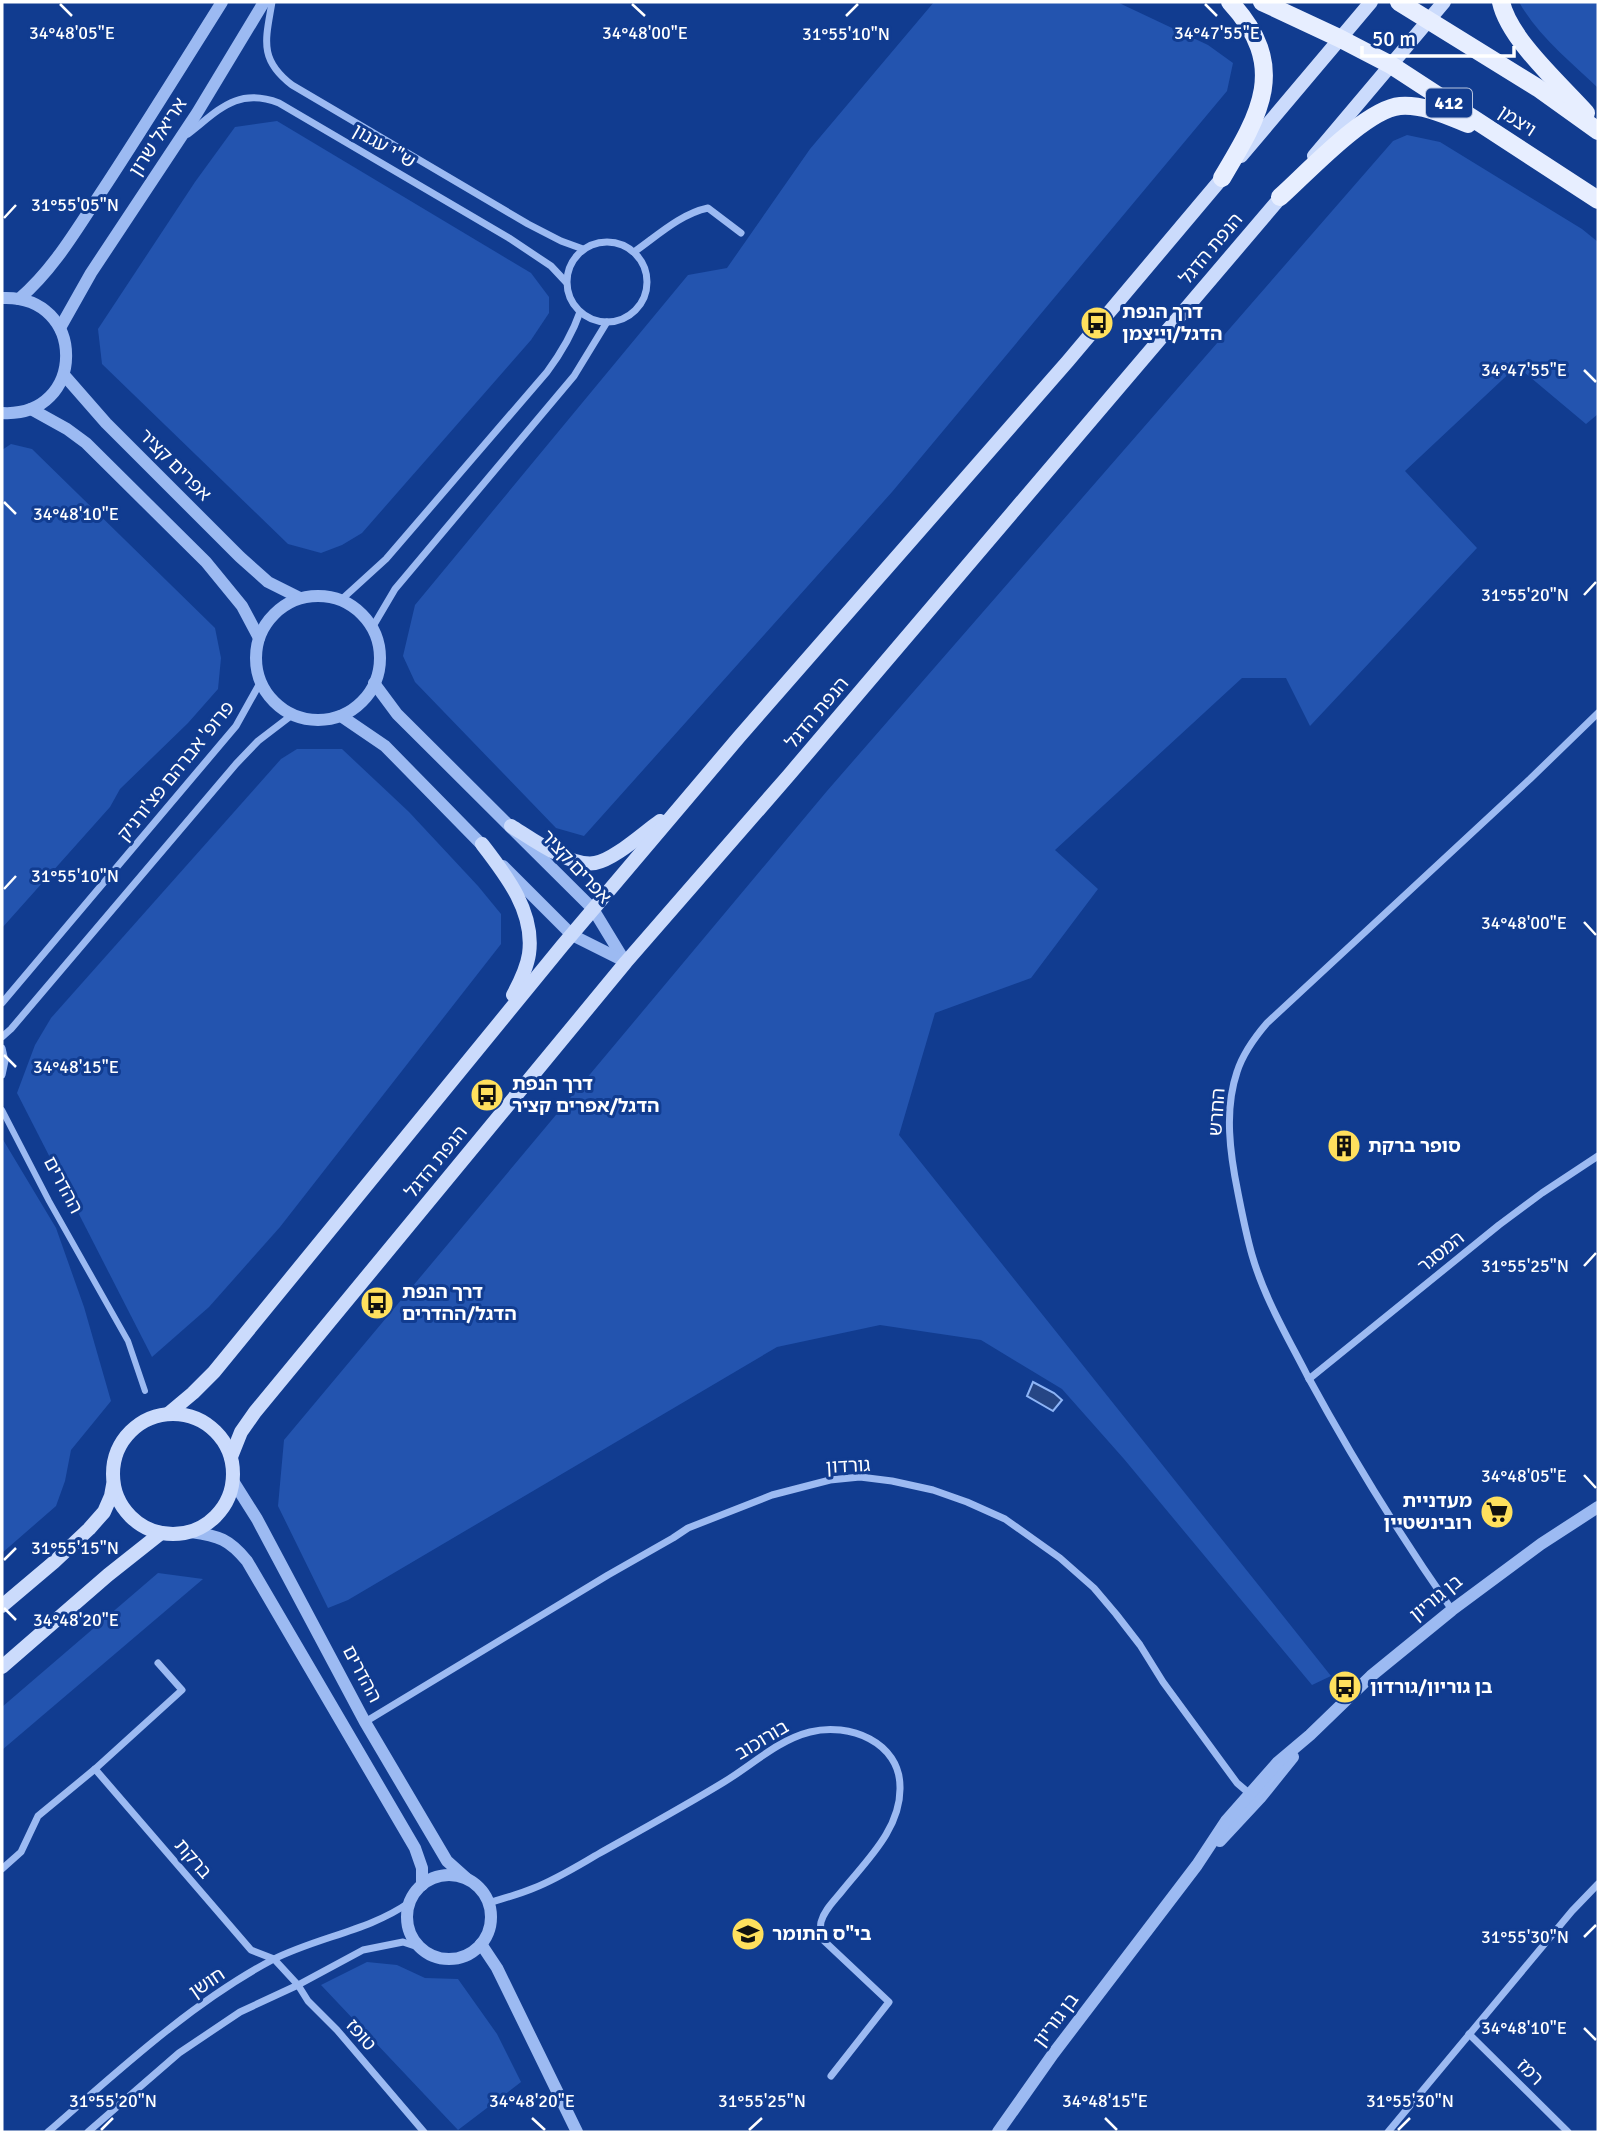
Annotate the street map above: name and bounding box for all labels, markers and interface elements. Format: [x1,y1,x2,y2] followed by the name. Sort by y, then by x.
[1362,14,1514,58] scale bar
[29,22,115,44] text: 34°48'05"E
[602,22,688,44] text: 34°48'00"E
[1174,22,1260,44] text: 34°47'55"E
[802,23,890,45] text: 31°55'10"N
[1372,26,1416,52] text: 50 m
[1426,88,1472,118] road number: 412
[124,93,192,181] street label: אריאל שרון
[1493,100,1541,142] street label: ויצמן
[348,118,420,174] street label: ש"י עגנון
[31,194,119,216] text: 31°55'05"N
[1174,208,1248,290] street label: הנפת הדגל
[1122,300,1222,346] place label: דרך הנפת הדגל/וייצמן
[1078,304,1116,342] bus stop icon: דרך הנפת הדגל/וייצמן
[1481,359,1567,381] text: 34°47'55"E
[134,424,216,506] street label: אפרים קציר
[33,503,119,525] text: 34°48'10"E
[1481,584,1569,606] text: 31°55'20"N
[780,672,854,754] street label: הנפת הדגל
[112,696,240,846] street label: פרופ' אברהם פצ'ורניק
[536,825,616,909] street label: אפרים קציר
[31,865,119,887] text: 31°55'10"N
[1481,912,1567,934] text: 34°48'00"E
[33,1056,119,1078] text: 34°48'15"E
[512,1072,660,1118] place label: דרך הנפת הדגל/אפרים קציר
[468,1076,506,1114] bus stop icon: דרך הנפת הדגל/אפרים קציר
[1203,1087,1231,1137] street label: החרש
[399,1121,473,1203] street label: הנפת הדגל
[1325,1127,1363,1165] building icon: סופר ברקת
[1368,1134,1461,1158] place label: סופר ברקת
[38,1152,88,1218] street label: ההדרים
[1413,1226,1469,1278] street label: המסגר
[1481,1255,1569,1277] text: 31°55'25"N
[402,1280,517,1326] place label: דרך הנפת הדגל/ההדרים
[358,1284,396,1322] bus stop icon: דרך הנפת הדגל/ההדרים
[825,1453,871,1479] street label: גורדון
[1481,1465,1567,1487] text: 34°48'05"E
[1384,1489,1472,1535] place label: מעדניית רובינשטיין
[1478,1493,1516,1531] supermarket icon: מעדניית רובינשטיין
[31,1537,119,1559] text: 31°55'15"N
[1405,1569,1468,1627] street label: בן גוריון
[33,1609,119,1631] text: 34°48'20"E
[337,1641,387,1707] street label: ההדרים
[1326,1668,1364,1706] bus stop icon: בן גוריון/גורדון
[1370,1675,1493,1699] place label: בן גוריון/גורדון
[731,1715,793,1765] street label: בורוכוב
[169,1834,217,1884] street label: ברקת
[729,1915,767,1953] school or university icon: בי"ס התומר
[772,1922,871,1946] place label: בי"ס התומר
[1481,1926,1569,1948] text: 31°55'30"N
[184,1962,230,2004] street label: חושן
[1028,1988,1084,2052] street label: בן גוריון
[340,2014,382,2056] street label: טופז
[1481,2017,1567,2039] text: 34°48'10"E
[1511,2053,1549,2091] street label: רמז
[69,2090,157,2112] text: 31°55'20"N
[489,2090,575,2112] text: 34°48'20"E
[718,2090,806,2112] text: 31°55'25"N
[1062,2090,1148,2112] text: 34°48'15"E
[1366,2090,1454,2112] text: 31°55'30"N

